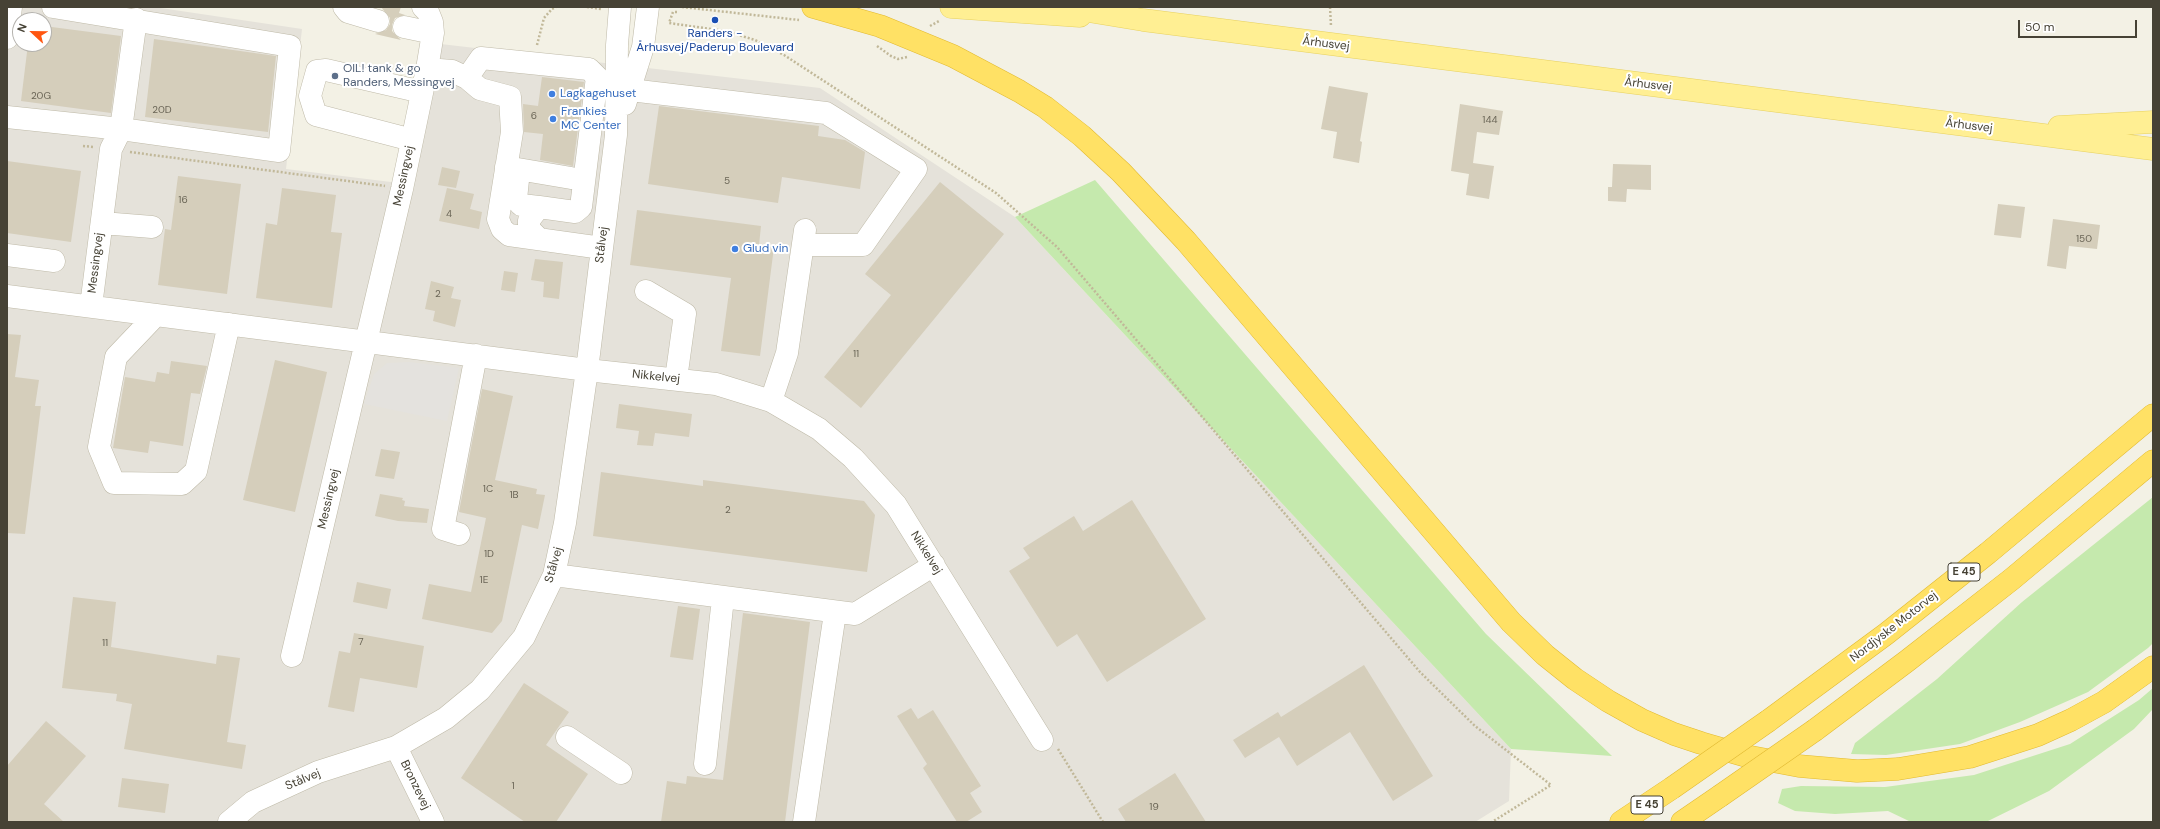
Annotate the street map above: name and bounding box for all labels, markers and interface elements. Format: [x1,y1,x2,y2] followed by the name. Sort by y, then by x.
[12,12,52,52] north arrow
[2020,12,2139,38] scale bar
[710,15,720,25] marker: Randers - Århusvej/Paderup Boulevard
[2025,19,2054,35] text: 50 m
[14,22,30,34] text: N
[636,27,794,55] place label: Randers - Århusvej/Paderup Boulevard
[1301,34,1351,54] street label: Århusvej
[343,62,455,90] place label: OIL! tank & go Randers, Messingvej
[330,71,340,81] marker: OIL! tank & go Randers, Messingvej
[1623,75,1673,95] street label: Århusvej
[560,87,636,101] place label: Lagkagehuset
[547,89,557,99] marker: Lagkagehuset
[31,90,51,102] house number: 20G
[152,104,172,116] house number: 20D
[561,105,621,133] place label: Frankies MC Center
[531,110,537,122] house number: 6
[548,114,558,124] marker: Frankies MC Center
[1482,114,1498,126] house number: 144
[1944,116,1994,136] street label: Århusvej
[391,145,417,207] street label: Messingvej
[724,175,730,187] house number: 5
[178,194,188,206] house number: 16
[446,208,452,220] house number: 4
[593,226,611,264] street label: Stålvej
[85,232,107,294] street label: Messingvej
[2076,233,2092,245] house number: 150
[743,242,788,256] place label: Glud vin
[730,244,740,254] marker: Glud vin
[435,288,441,300] house number: 2
[853,348,859,360] house number: 11
[631,367,681,387] street label: Nikkelvej
[315,468,343,530] street label: Messingvej
[483,483,493,495] house number: 1C
[509,489,519,501] house number: 1B
[725,504,731,516] house number: 2
[907,529,945,577] street label: Nikkelvej
[542,545,566,585] street label: Stålvej
[484,548,494,560] house number: 1D
[1948,563,1980,581] road number: E 45
[480,574,488,586] house number: 1E
[1847,588,1941,666] street label: Nordjyske Motorvej
[358,636,364,648] house number: 7
[102,637,108,649] house number: 11
[397,758,433,812] street label: Bronzevej
[283,766,323,794] street label: Stålvej
[511,780,515,792] house number: 1
[1631,796,1663,814] road number: E 45
[1149,801,1159,813] house number: 19

